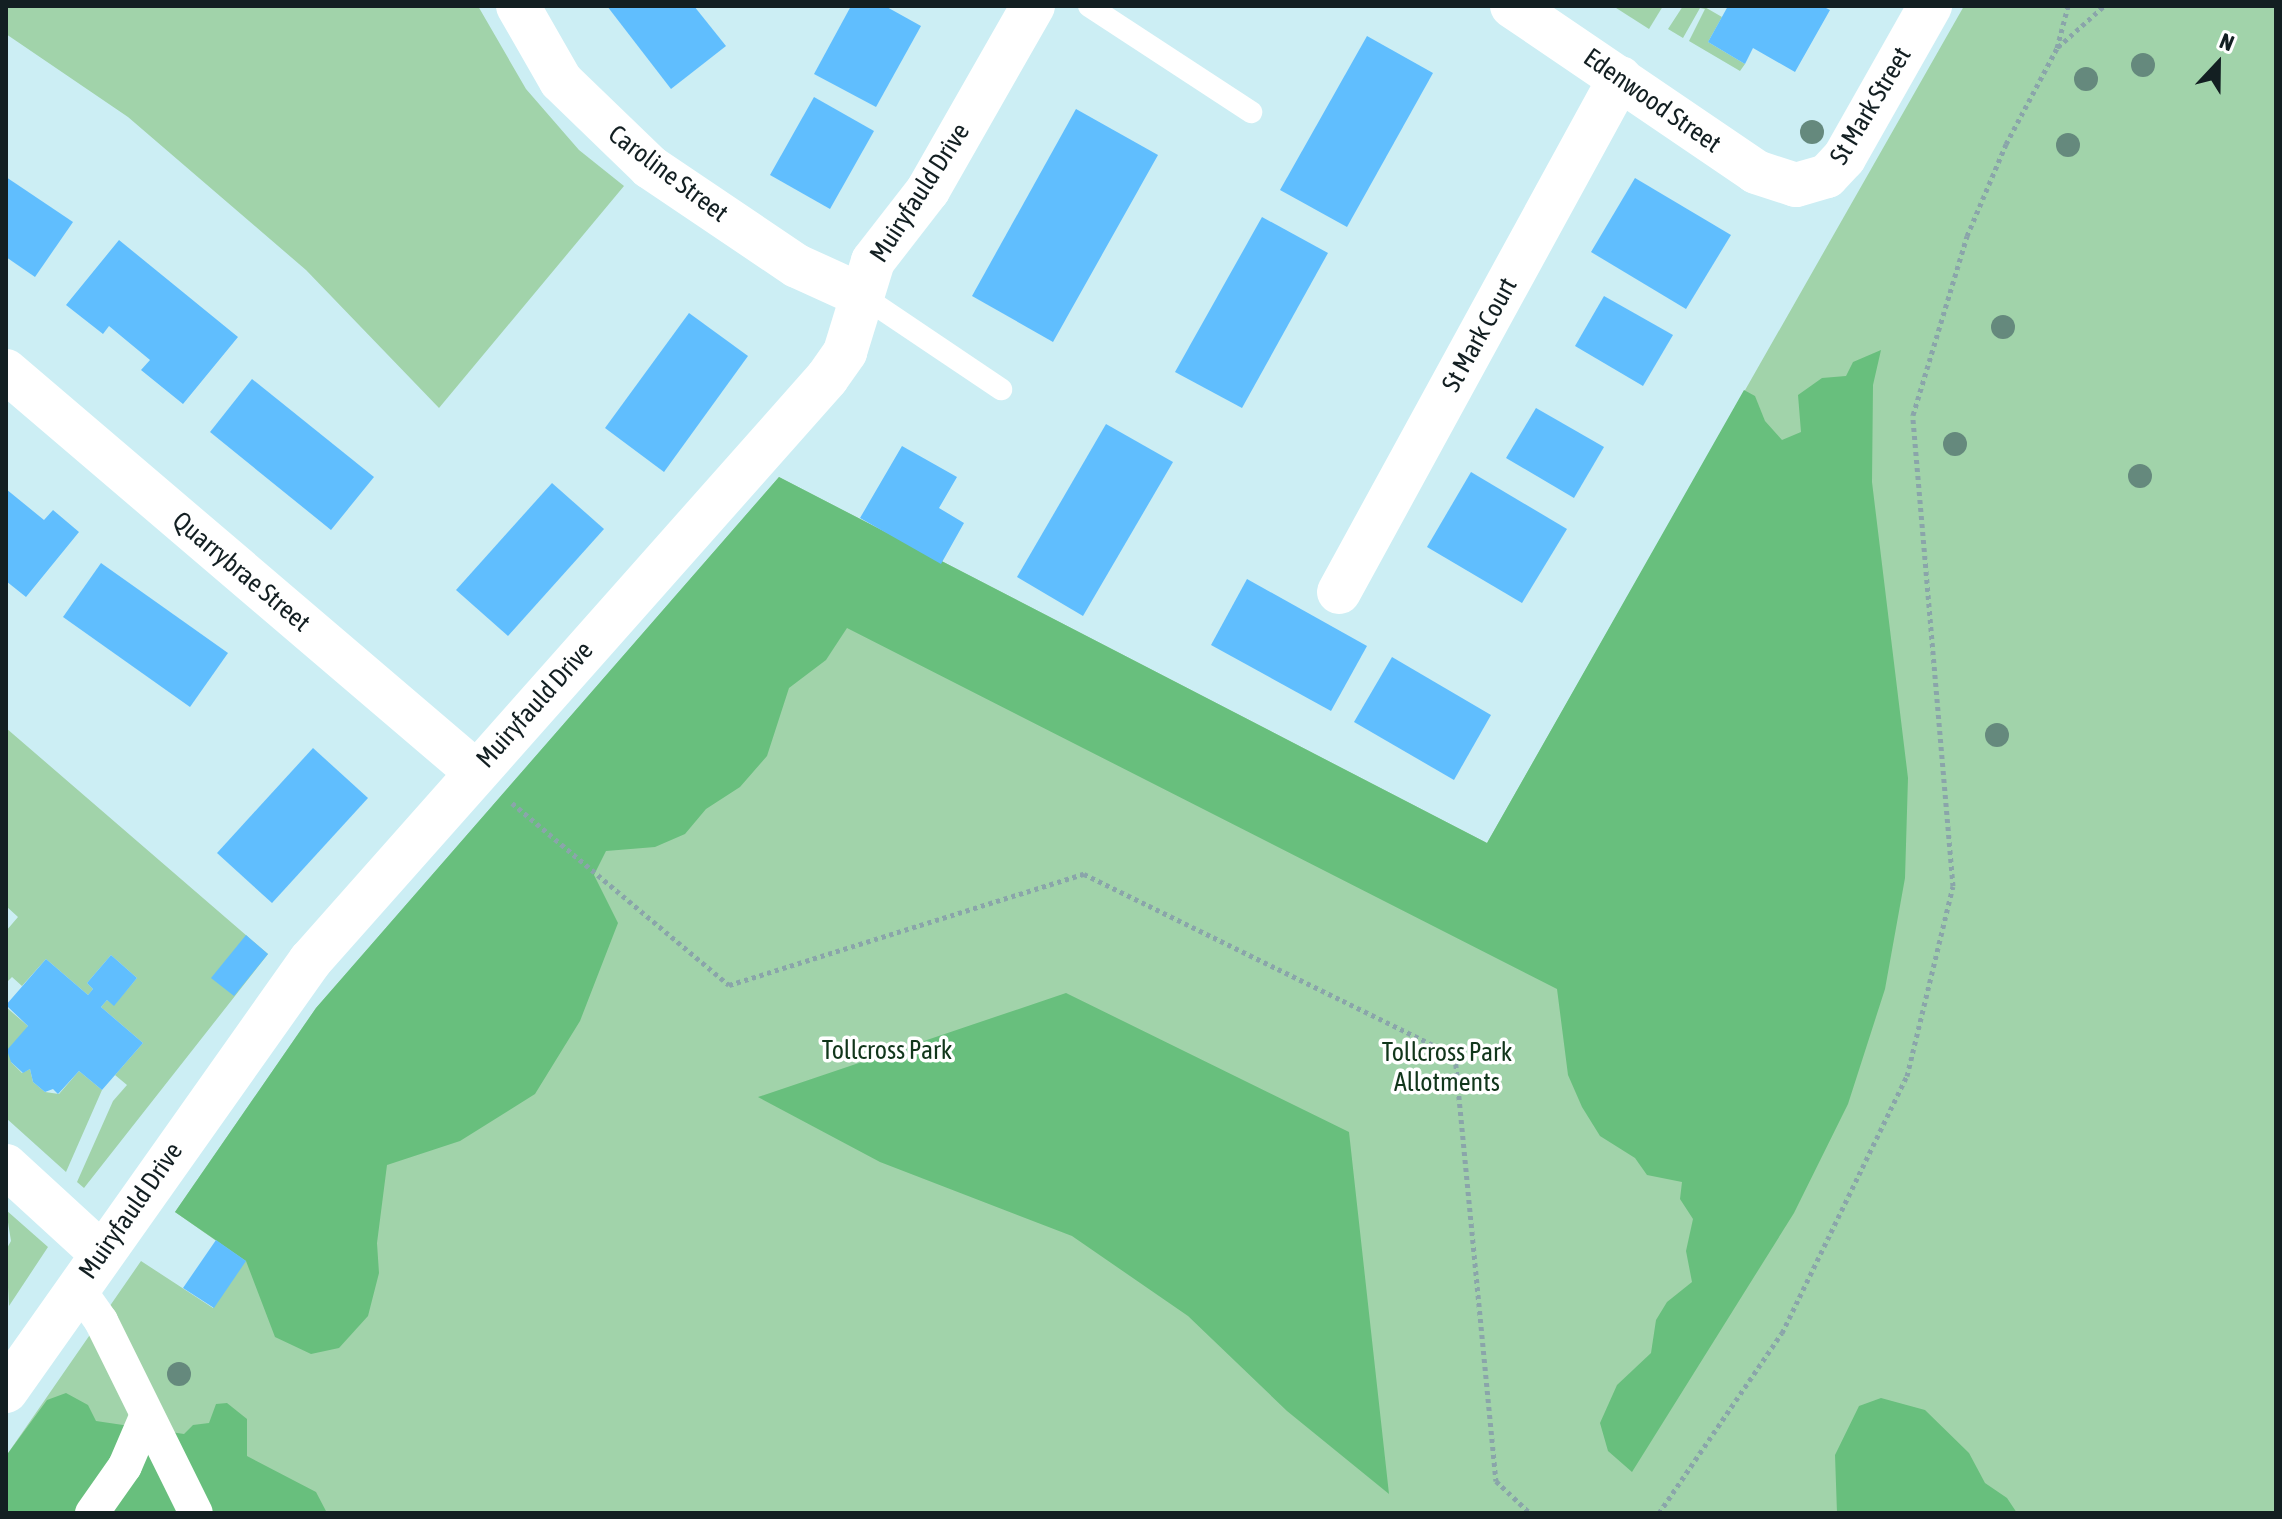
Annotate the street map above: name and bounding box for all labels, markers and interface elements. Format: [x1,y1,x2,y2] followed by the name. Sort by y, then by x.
[2178,24,2258,104] north arrow
[2216,27,2238,56] text: N
[1577,42,1727,160] street label: Edenwood Street
[1824,42,1918,170] street label: St Mark Street
[864,118,976,268] street label: Muiryfauld Drive
[602,119,734,229] street label: Caroline Street
[1436,273,1524,397] street label: St Mark Court
[166,505,316,639] street label: Quarrybrae Street
[470,635,600,775] street label: Muiryfauld Drive
[822,1035,952,1067] park label: Tollcross Park
[1382,1037,1512,1098] park label: Tollcross Park Allotments
[73,1137,189,1285] street label: Muiryfauld Drive

